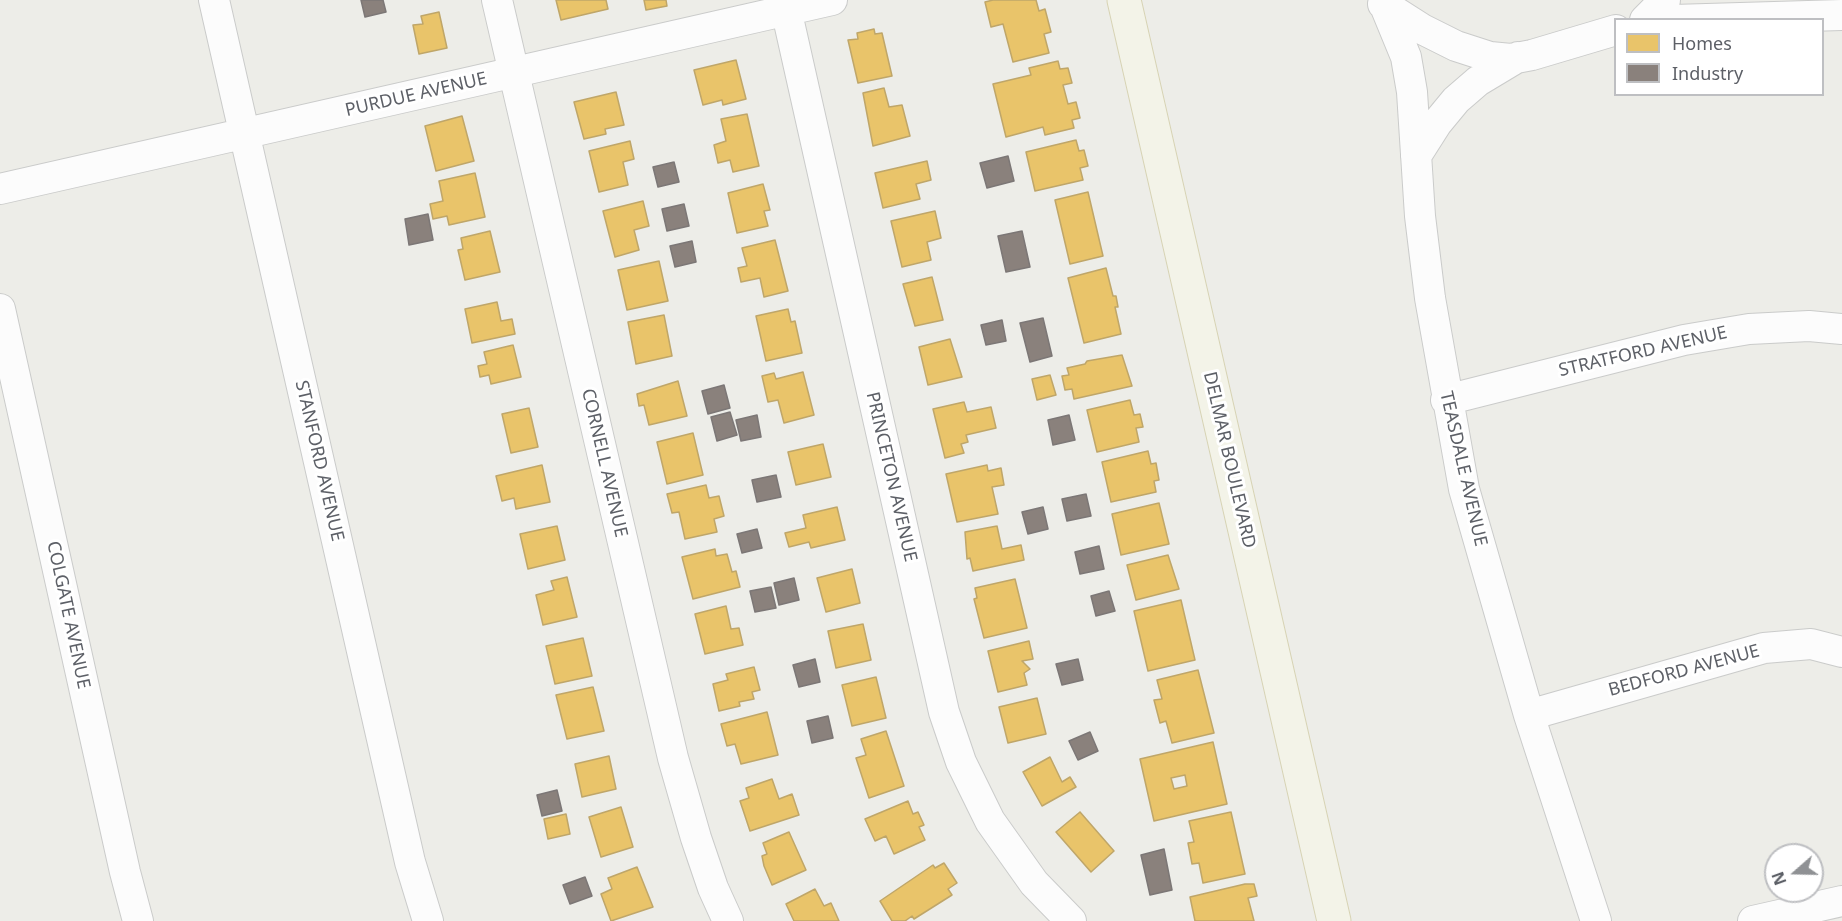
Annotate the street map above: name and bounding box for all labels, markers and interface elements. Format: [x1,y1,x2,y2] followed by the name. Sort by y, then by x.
[1614,18,1824,96] legend
[1672,31,1732,55] text: Homes
[1672,61,1743,85] text: Industry
[343,68,489,122] street label: PURDUE AVENUE
[1557,322,1729,382] street label: STRATFORD AVENUE
[1198,370,1260,550] street label: DELMAR BOULEVARD
[290,378,348,544] street label: STANFORD AVENUE
[576,387,632,539] street label: CORNELL AVENUE
[1435,389,1491,549] street label: TEASDALE AVENUE
[861,390,921,564] street label: PRINCETON AVENUE
[42,539,94,691] street label: COLGATE AVENUE
[1606,640,1762,702] street label: BEDFORD AVENUE
[1764,843,1824,903] north arrow
[1766,869,1792,888] text: N

